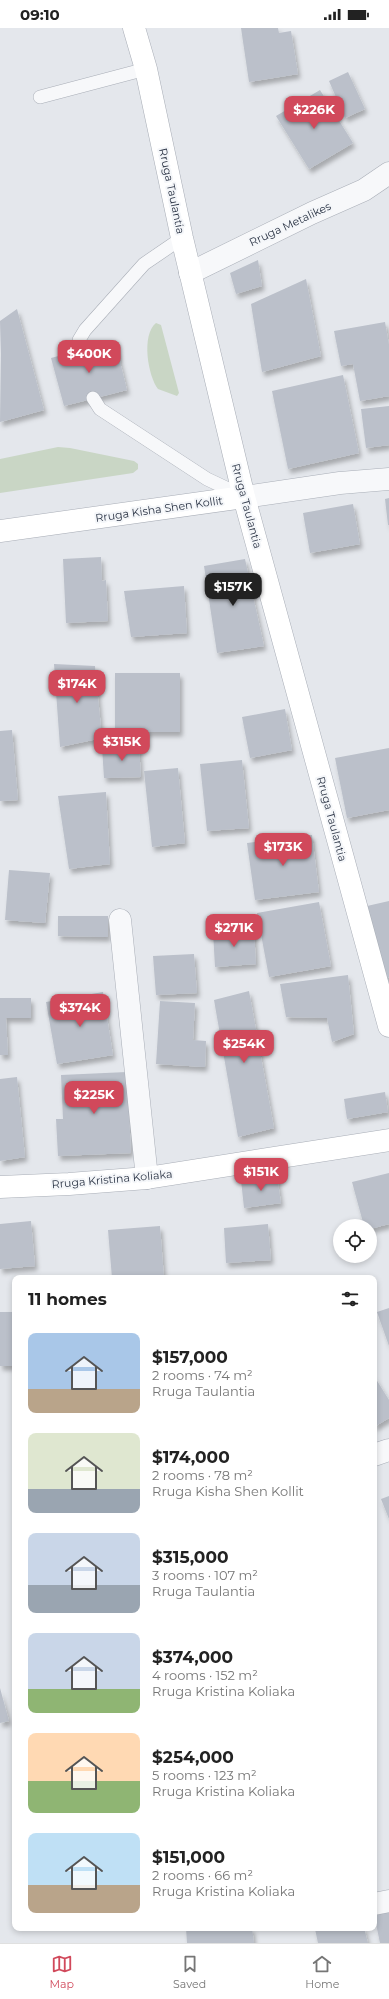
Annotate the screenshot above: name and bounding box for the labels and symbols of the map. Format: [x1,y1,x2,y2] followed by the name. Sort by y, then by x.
[286,96,342,130] pin: $226K
[156,147,188,235] street label: Rruga Taulantia
[247,199,334,249] street label: Rruga Metalikes
[61,340,117,374] pin: $400K
[229,462,265,550] street label: Rruga Taulantia
[94,493,224,525] street label: Rruga Kisha Shen Kollit
[205,573,261,607] pin: $157K
[49,670,105,704] pin: $174K
[94,728,150,762] pin: $315K
[314,775,350,863] street label: Rruga Taulantia
[255,833,311,867] pin: $173K
[206,914,262,948] pin: $271K
[52,994,108,1028] pin: $374K
[216,1030,272,1064] pin: $254K
[66,1081,122,1115] pin: $225K
[233,1158,289,1192] pin: $151K
[51,1167,173,1191] street label: Rruga Kristina Koliaka

